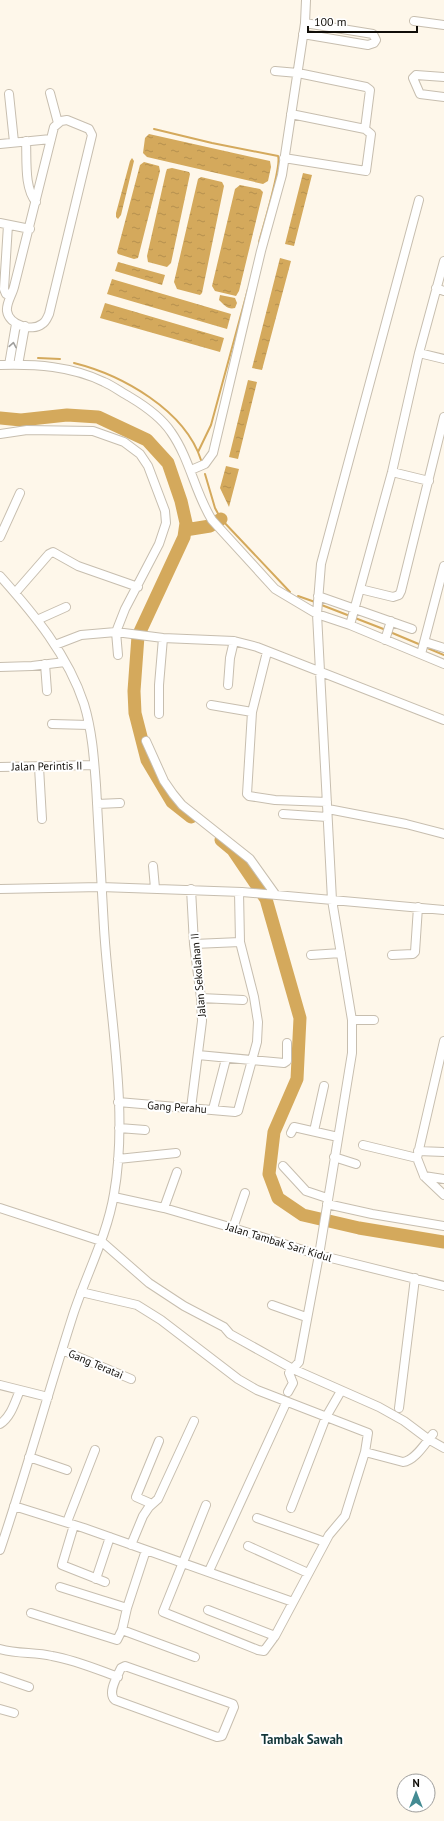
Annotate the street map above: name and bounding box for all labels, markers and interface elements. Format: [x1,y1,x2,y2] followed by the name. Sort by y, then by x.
[308,8,417,34] scale bar
[314,14,347,29] text: 100 m
[8,341,16,348] one-way arrow
[10,758,83,774] street label: Jalan Perintis II
[187,932,209,1019] street label: Jalan Sekolahan II
[147,1098,207,1116] street label: Gang Perahu
[223,1219,334,1265] street label: Jalan Tambak Sari Kidul
[66,1346,126,1382] street label: Gang Teratai
[261,1731,343,1748] district label: Tambak Sawah
[396,1773,436,1813] north arrow
[412,1776,420,1790] text: N

